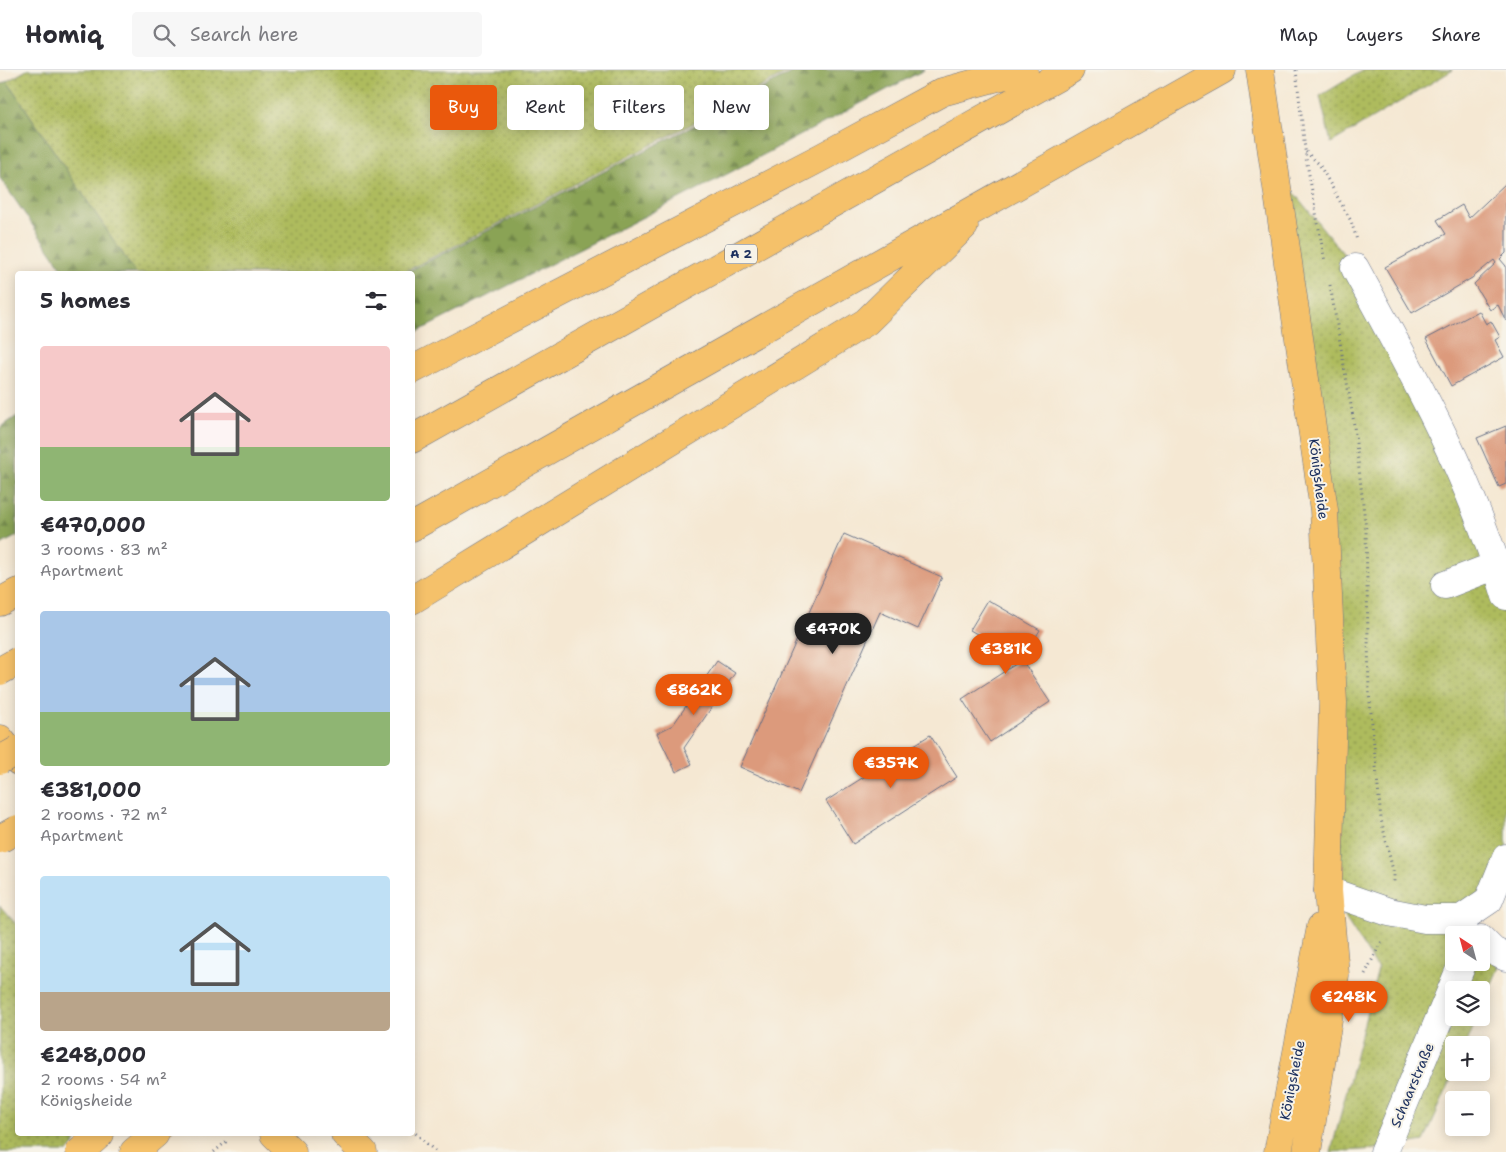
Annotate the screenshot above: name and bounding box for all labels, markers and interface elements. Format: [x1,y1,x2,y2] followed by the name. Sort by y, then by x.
[132,12,482,57] search box
[25,19,102,51] text: Homiq
[150,21,178,49] icon: search
[190,22,299,47] text: Search here
[1280,23,1318,47] text: Map
[1346,23,1403,47] text: Layers
[1431,23,1481,47] text: Share
[430,85,497,130] chip: Buy
[507,85,584,130] chip: Rent
[594,85,684,130] chip: Filters
[694,85,769,130] chip: New
[725,244,757,263] road number: A 2
[40,287,131,315] text: 5 homes
[362,287,390,315] icon: filters
[170,379,260,469] icon: home
[1305,438,1333,520] street label: Königsheide
[40,511,146,539] text: €470,000
[40,539,168,560] text: 3 rooms · 83 m²
[40,560,123,581] text: Apartment
[798,612,868,655] pin: €470K
[806,618,860,639] text: €470K
[971,632,1041,675] pin: €381K
[980,638,1032,659] text: €381K
[170,644,260,734] icon: home
[659,674,729,716] pin: €862K
[666,679,722,700] text: €862K
[856,746,926,789] pin: €357K
[864,752,918,773] text: €357K
[40,776,141,804] text: €381,000
[40,804,168,825] text: 2 rooms · 72 m²
[40,825,123,846] text: Apartment
[170,909,260,999] icon: home
[1445,926,1490,971] north arrow
[1445,926,1490,1136] map controls
[1314,980,1384,1023] pin: €248K
[1445,981,1490,1026] button: layers
[1322,986,1376,1007] text: €248K
[1445,1036,1490,1081] button: +
[1275,1038,1309,1122] street label: Königsheide
[1386,1040,1438,1130] street label: Schaarstraße
[40,1041,146,1069] text: €248,000
[40,1069,167,1090] text: 2 rooms · 54 m²
[40,1090,133,1111] text: Königsheide
[1445,1091,1490,1136] button: −

